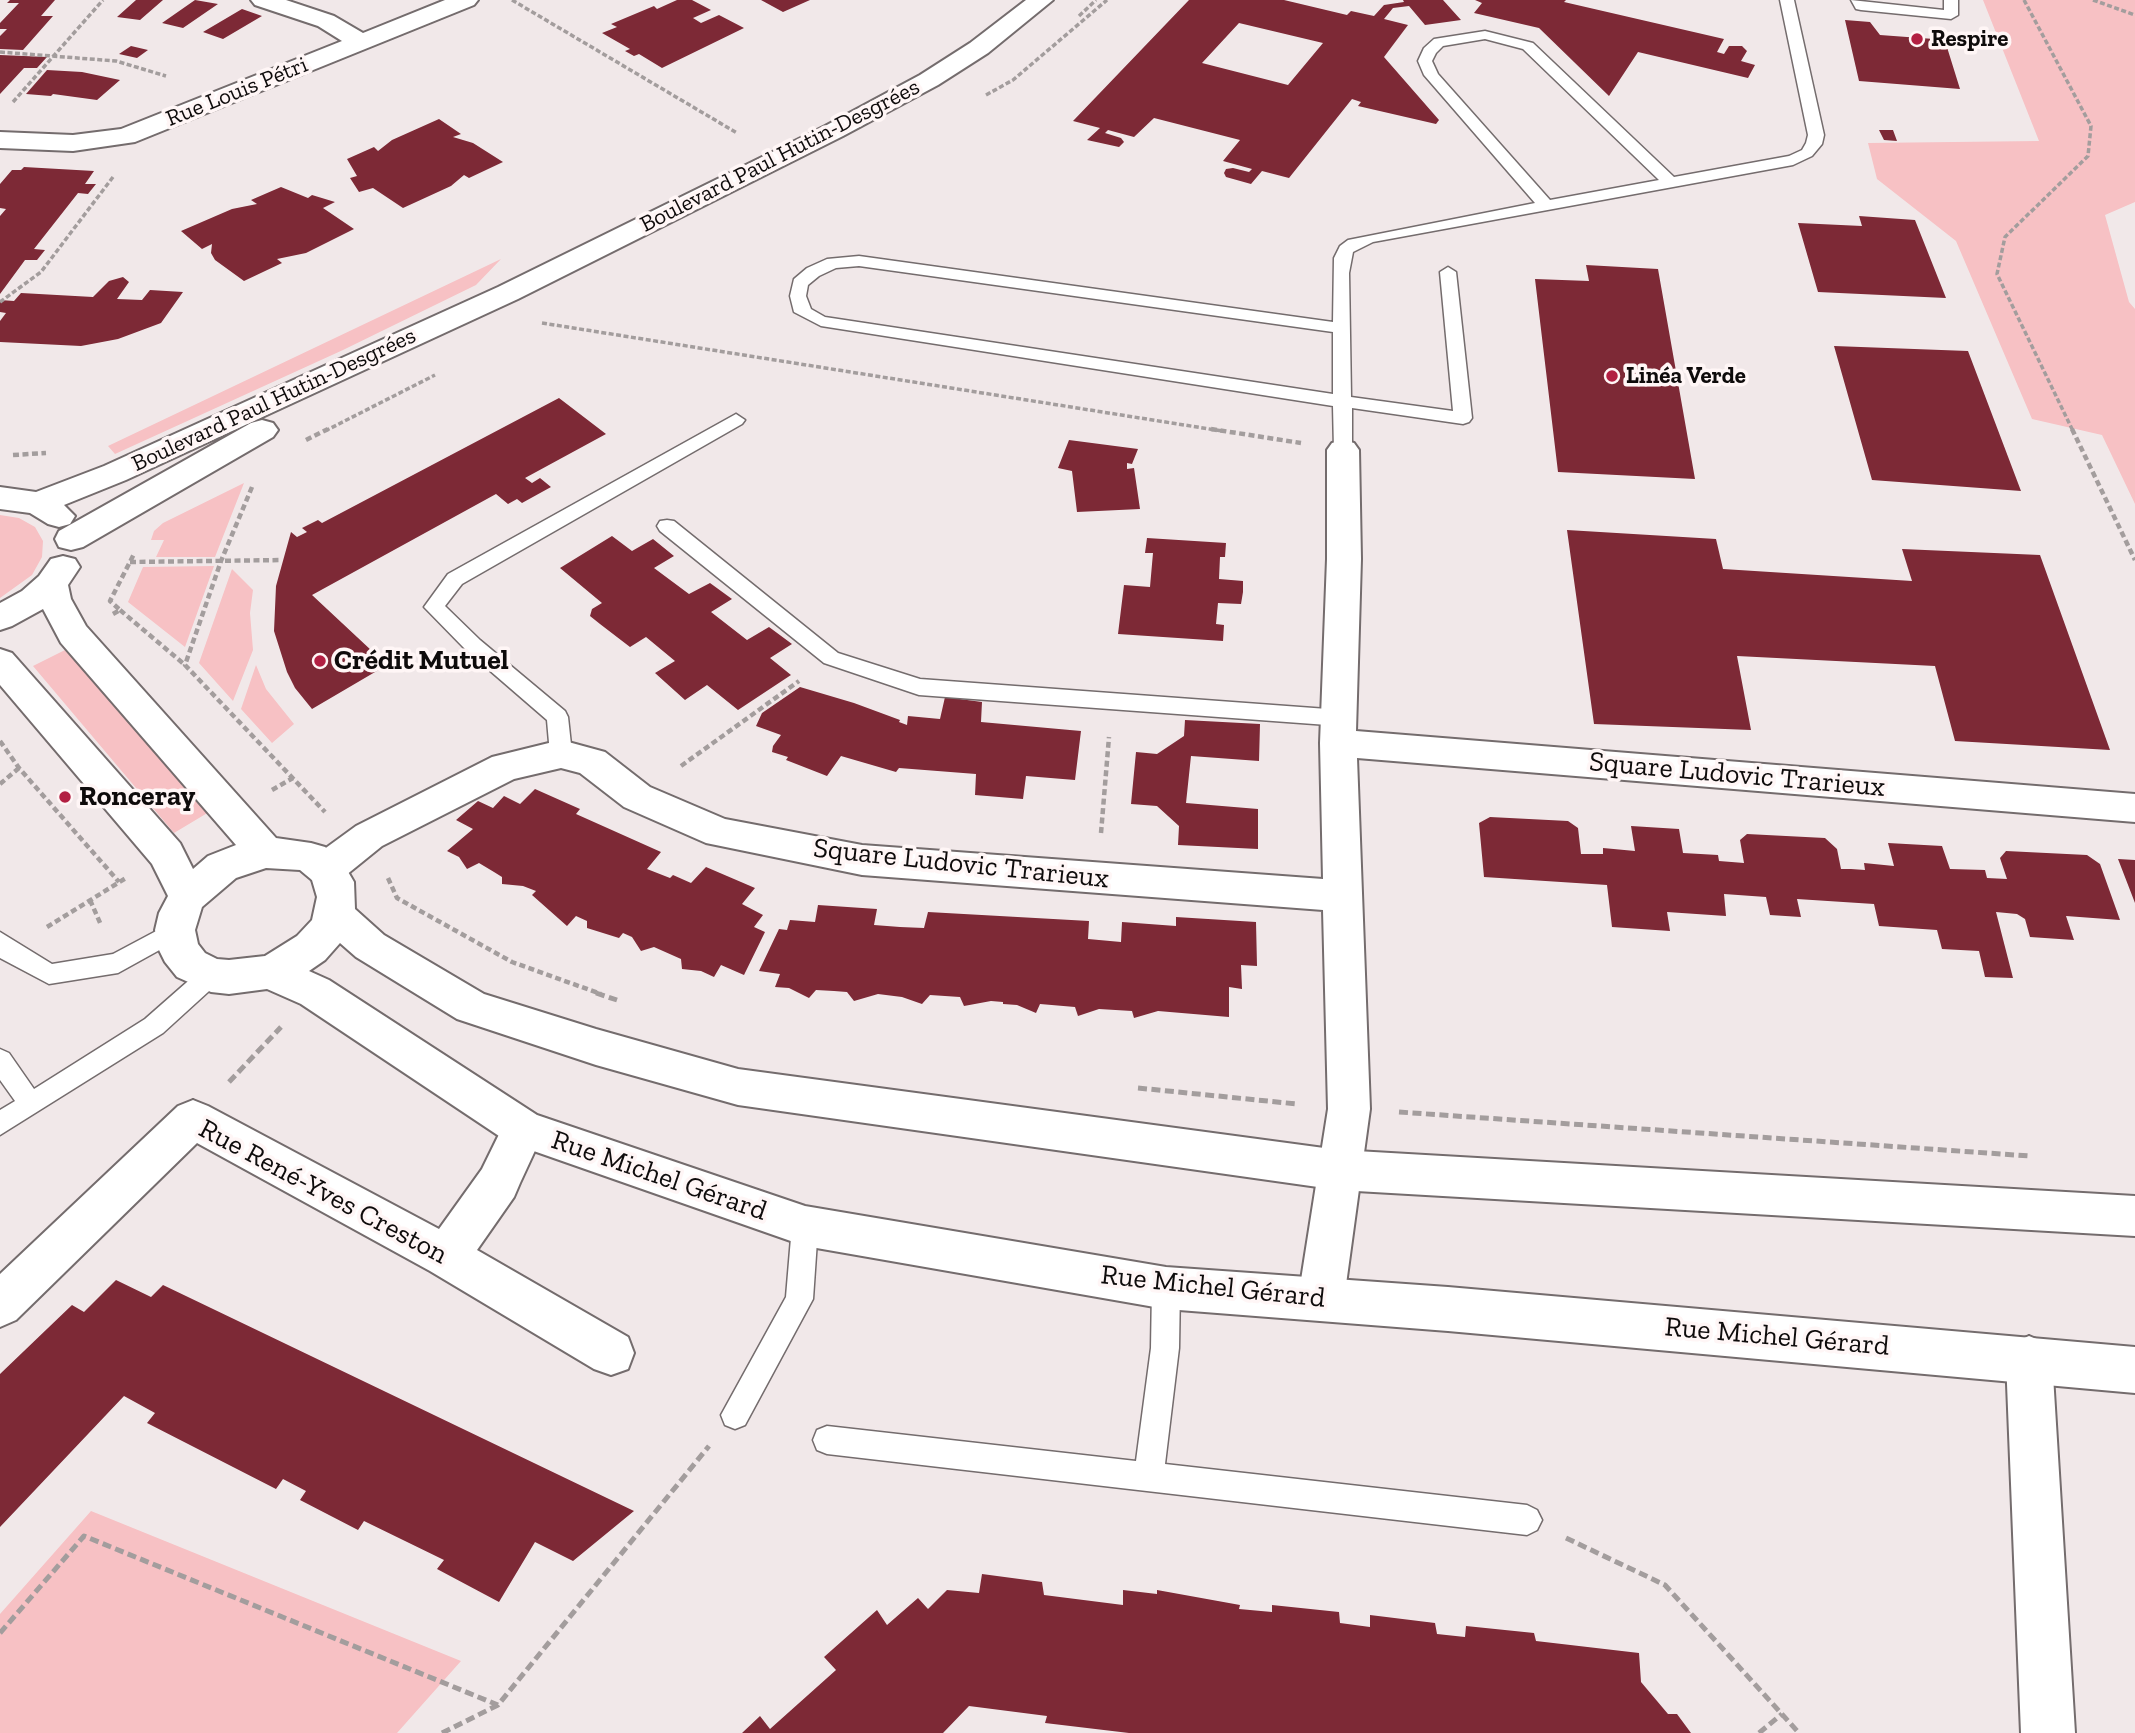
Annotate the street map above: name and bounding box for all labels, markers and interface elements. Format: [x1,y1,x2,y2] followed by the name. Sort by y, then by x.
[1931,25,2008,53] place label: Respire
[1909,31,1925,47] marker: Respire
[162,51,312,133] street label: Rue Louis Pétri
[636,73,924,239] street label: Boulevard Paul Hutin-Desgrées
[128,322,420,478] street label: Boulevard Paul Hutin-Desgrées
[1626,362,1746,390] place label: Linéa Verde
[1604,368,1620,384] marker: Linéa Verde
[334,644,509,678] place label: Crédit Mutuel
[312,653,328,669] marker: Crédit Mutuel
[1588,745,1886,805] street label: Square Ludovic Trarieux
[79,780,195,814] place label: Ronceray
[57,789,73,805] marker: Ronceray
[812,832,1110,896] street label: Square Ludovic Trarieux
[193,1112,453,1272] street label: Rue René-Yves Creston
[547,1123,771,1229] street label: Rue Michel Gérard
[1099,1259,1327,1315] street label: Rue Michel Gérard
[1663,1310,1891,1364] street label: Rue Michel Gérard

